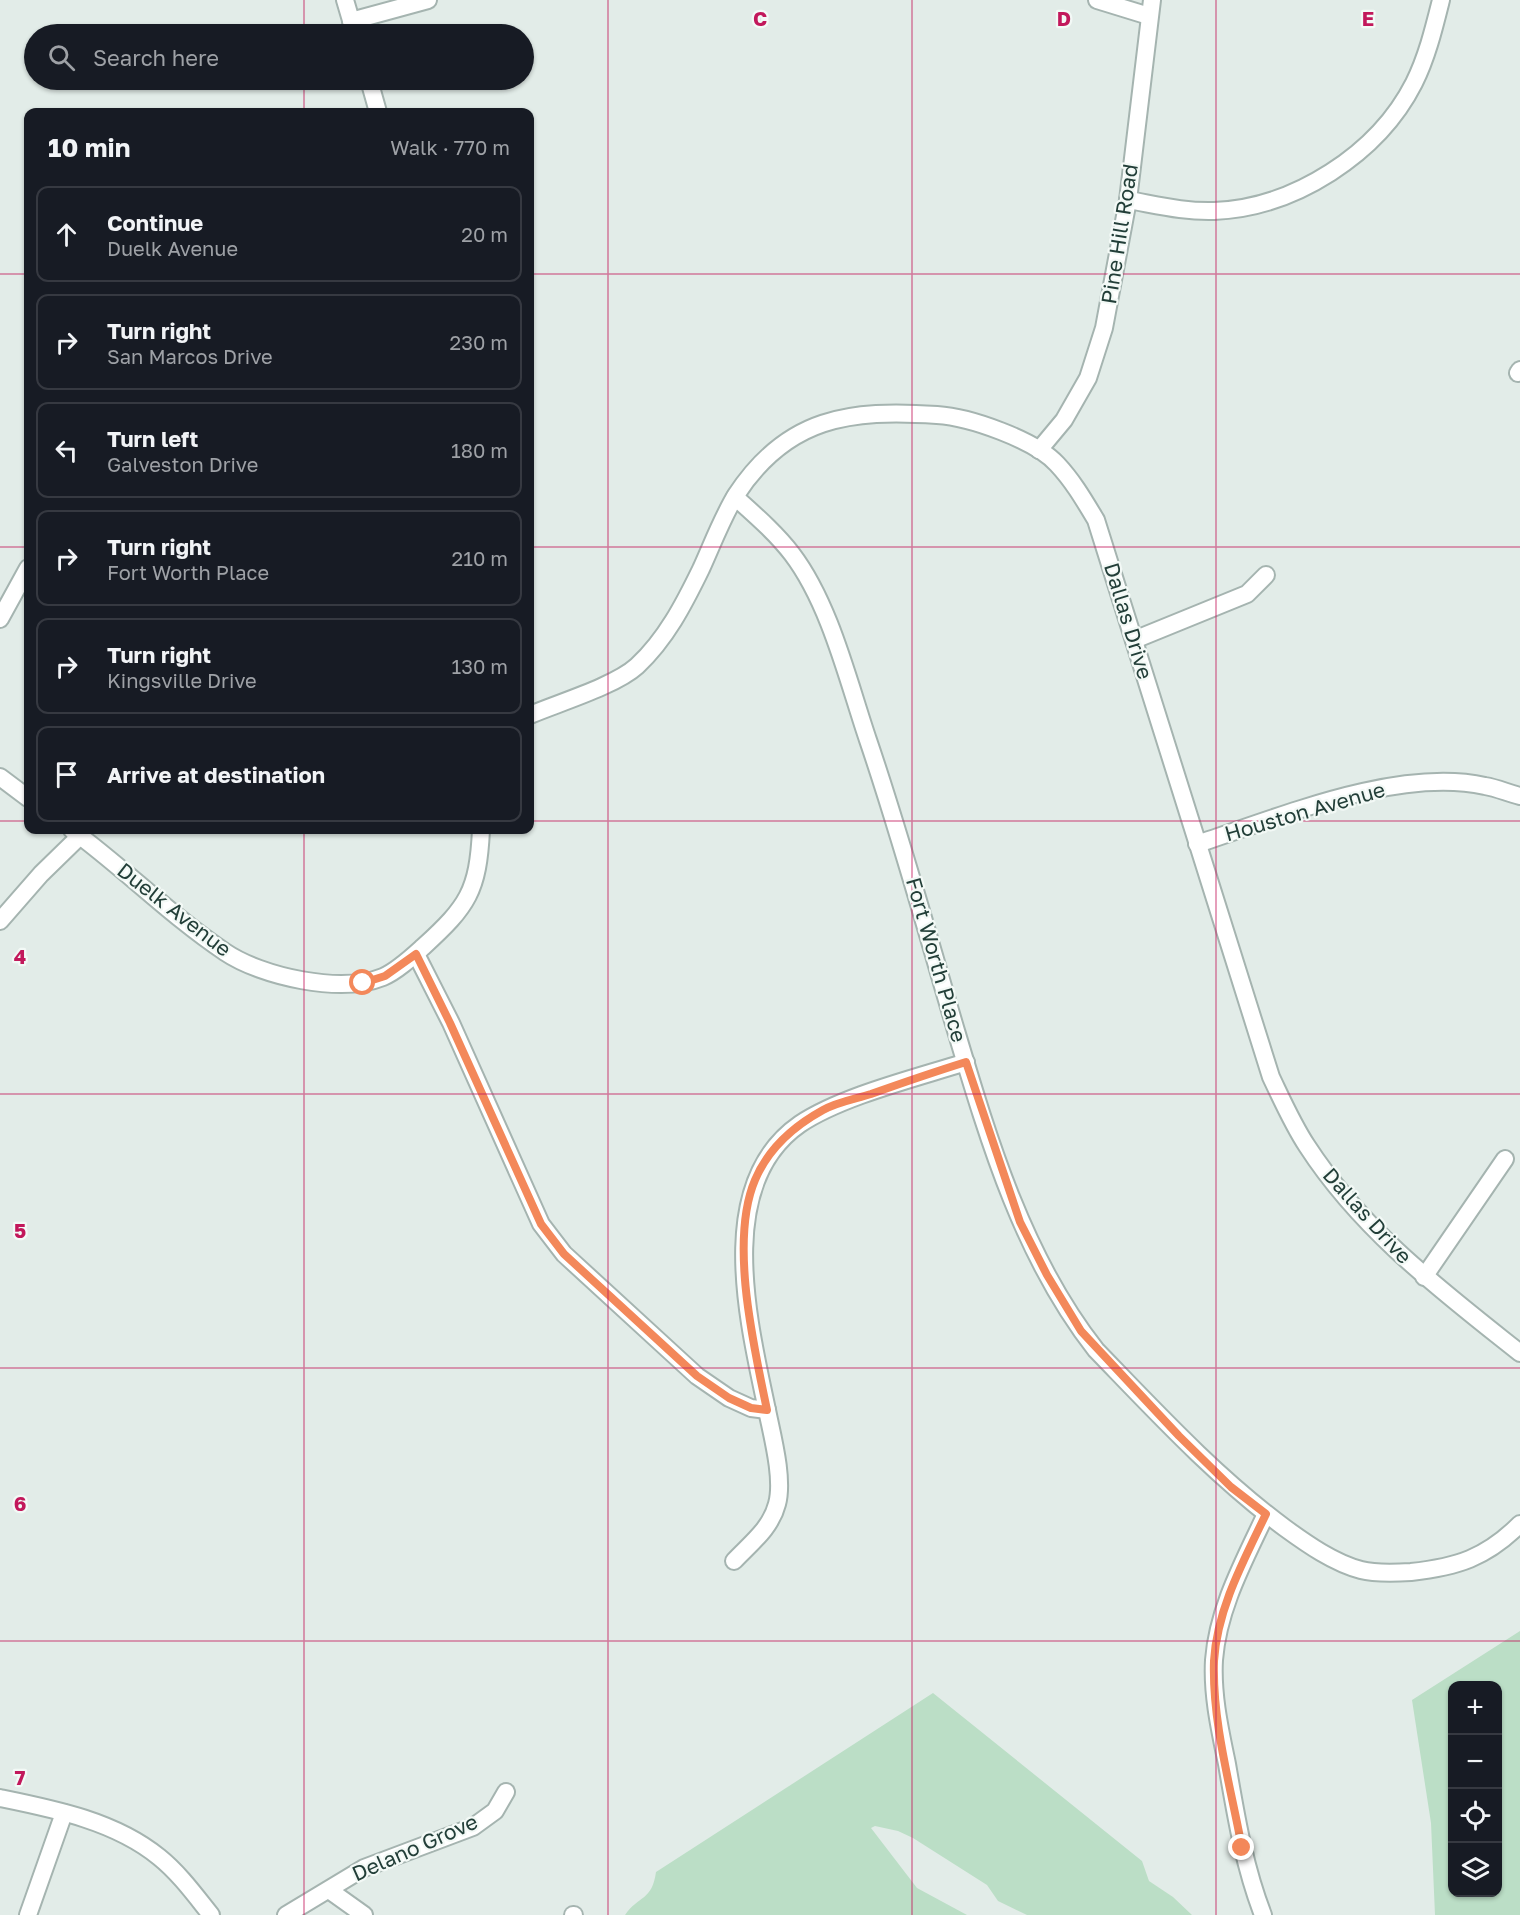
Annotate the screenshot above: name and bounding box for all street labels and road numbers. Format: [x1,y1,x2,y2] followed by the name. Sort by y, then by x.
[1095,162,1143,306] street label: Pine Hill Road
[1099,559,1159,682] street label: Dallas Drive
[1221,776,1388,846] street label: Houston Avenue
[112,857,237,962] street label: Duelk Avenue
[901,874,973,1045] street label: Fort Worth Place
[1318,1162,1418,1269] street label: Dallas Drive
[348,1808,481,1886] street label: Delano Grove

